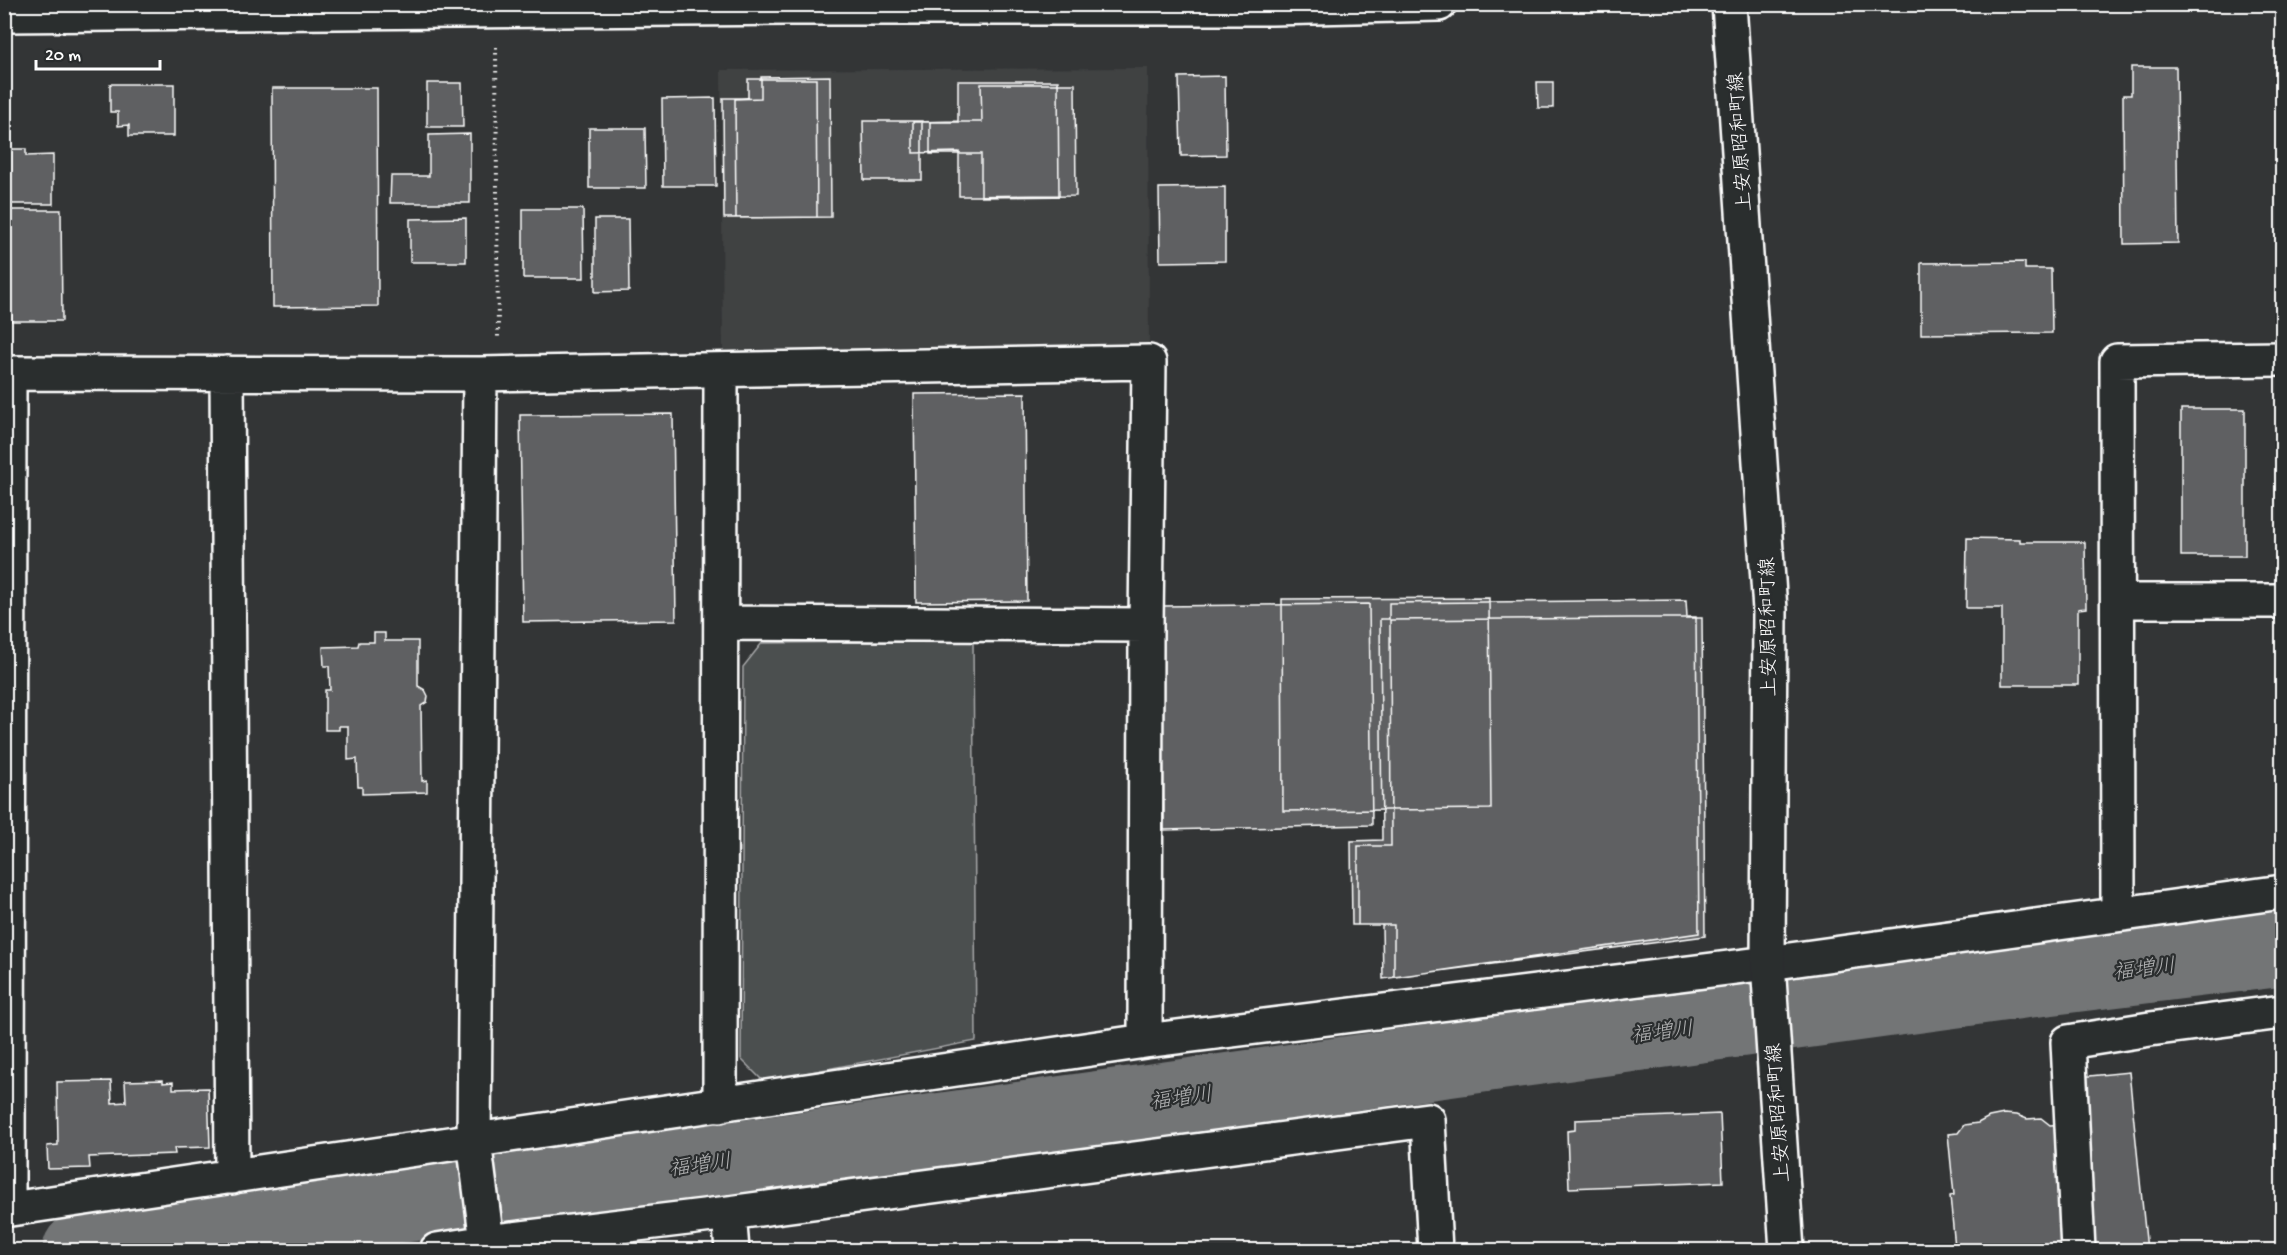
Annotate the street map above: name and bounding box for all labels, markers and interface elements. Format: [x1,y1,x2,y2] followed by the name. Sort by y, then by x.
[36,33,160,71] scale bar
[45,46,81,67] text: 20 m
[1725,71,1759,212] street label: 上安原昭和町線
[1757,557,1783,697] street label: 上安原昭和町線
[2112,954,2177,988] water label: 福増川
[1630,1017,1695,1051] water label: 福増川
[1763,1042,1797,1183] street label: 上安原昭和町線
[1148,1083,1214,1117] water label: 福増川
[667,1150,733,1184] water label: 福増川

